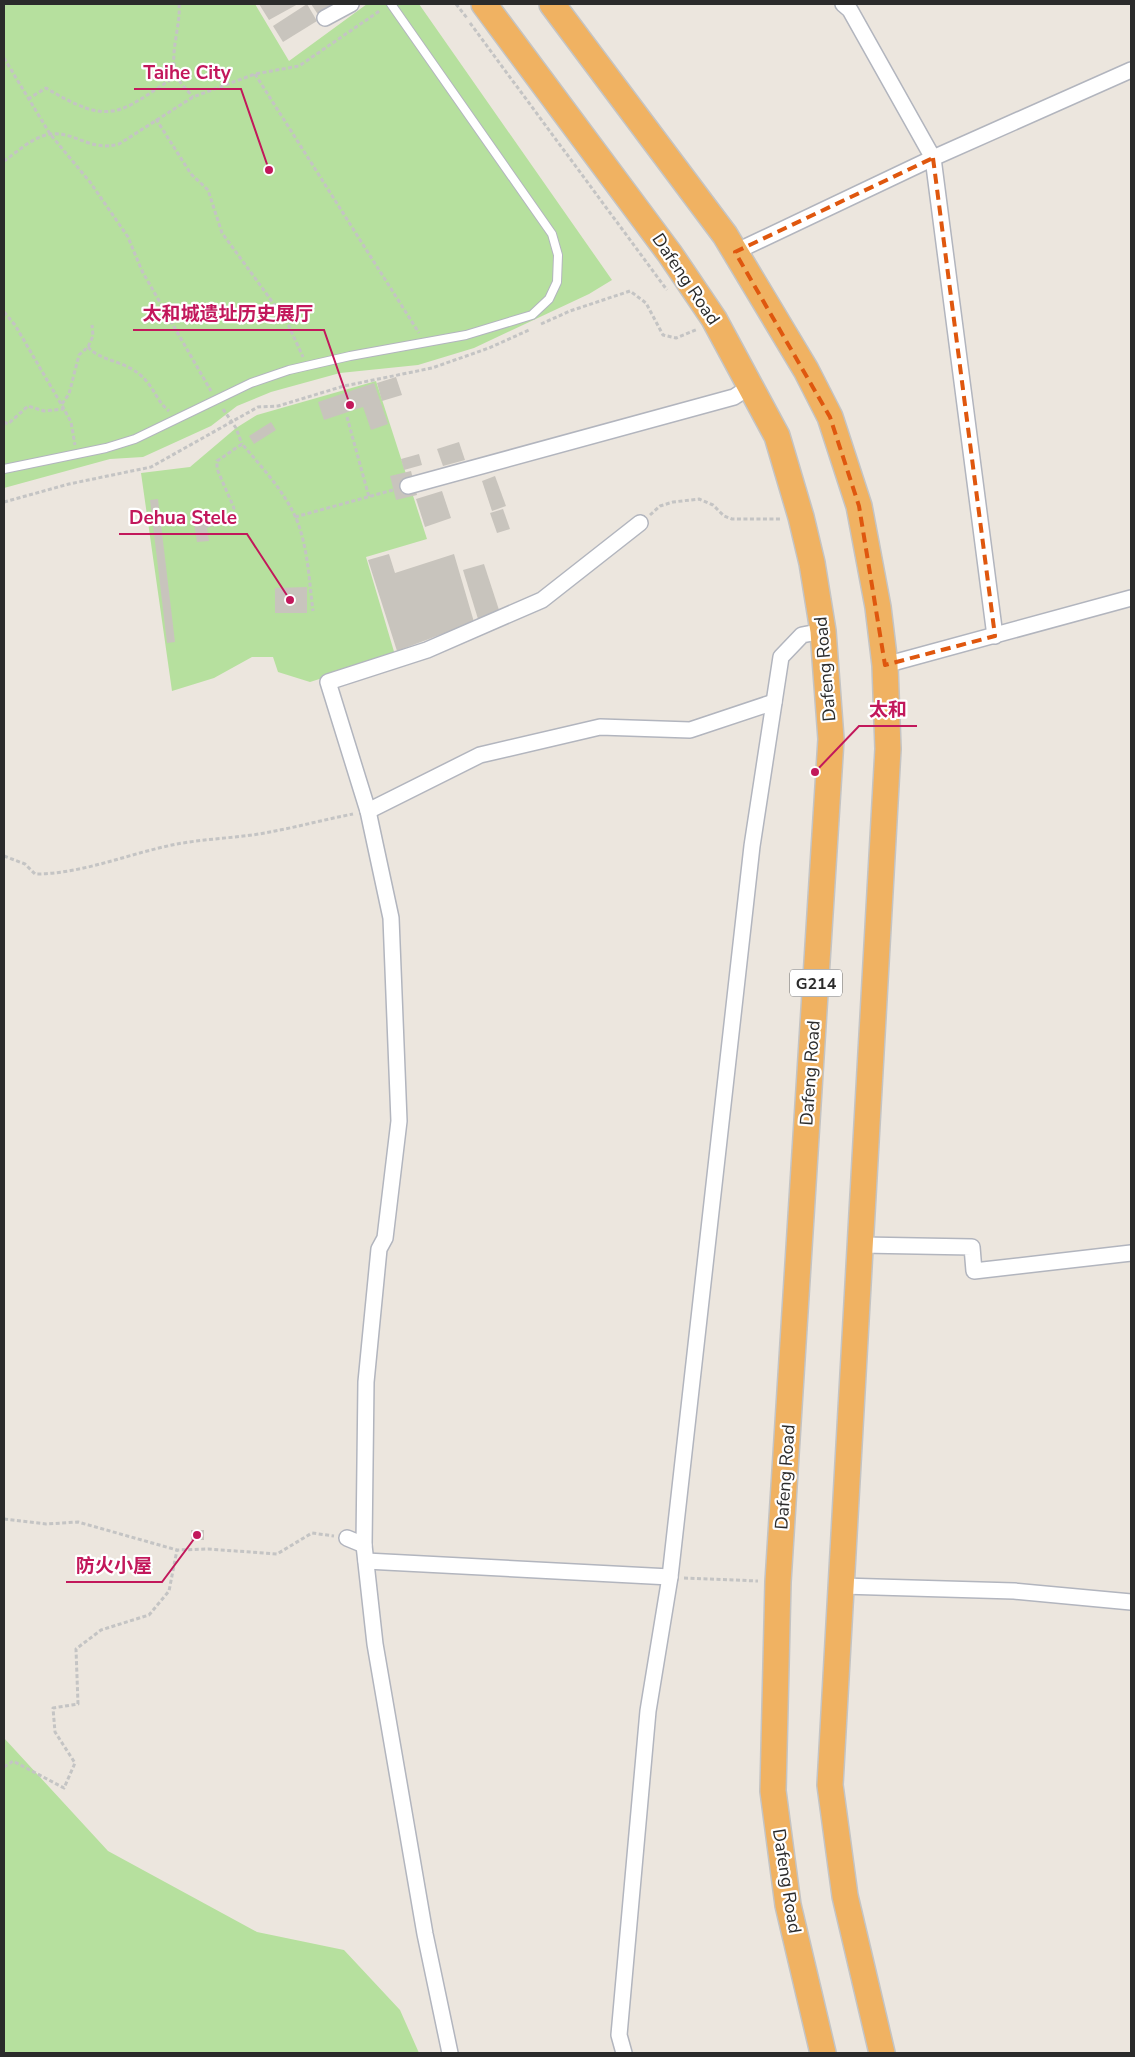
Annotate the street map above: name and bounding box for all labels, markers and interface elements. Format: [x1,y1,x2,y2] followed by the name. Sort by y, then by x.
[134,55,241,89] callout: Taihe City
[143,60,232,86] text: Taihe City
[647,229,725,329] street label: Dafeng Road
[133,296,324,330] callout: 太和城遗址历史展厅
[142,301,314,327] text: 太和城遗址历史展厅
[119,500,247,534] callout: Dehua Stele
[129,505,237,531] text: Dehua Stele
[808,615,842,723] street label: Dafeng Road
[859,692,917,726] callout: 太和
[869,697,907,723] text: 太和
[790,970,842,996] road number: G214
[794,1020,826,1126] street label: Dafeng Road
[769,1424,801,1530] street label: Dafeng Road
[66,1548,162,1582] callout: 防火小屋
[76,1553,152,1579] text: 防火小屋
[767,1827,807,1935] street label: Dafeng Road

